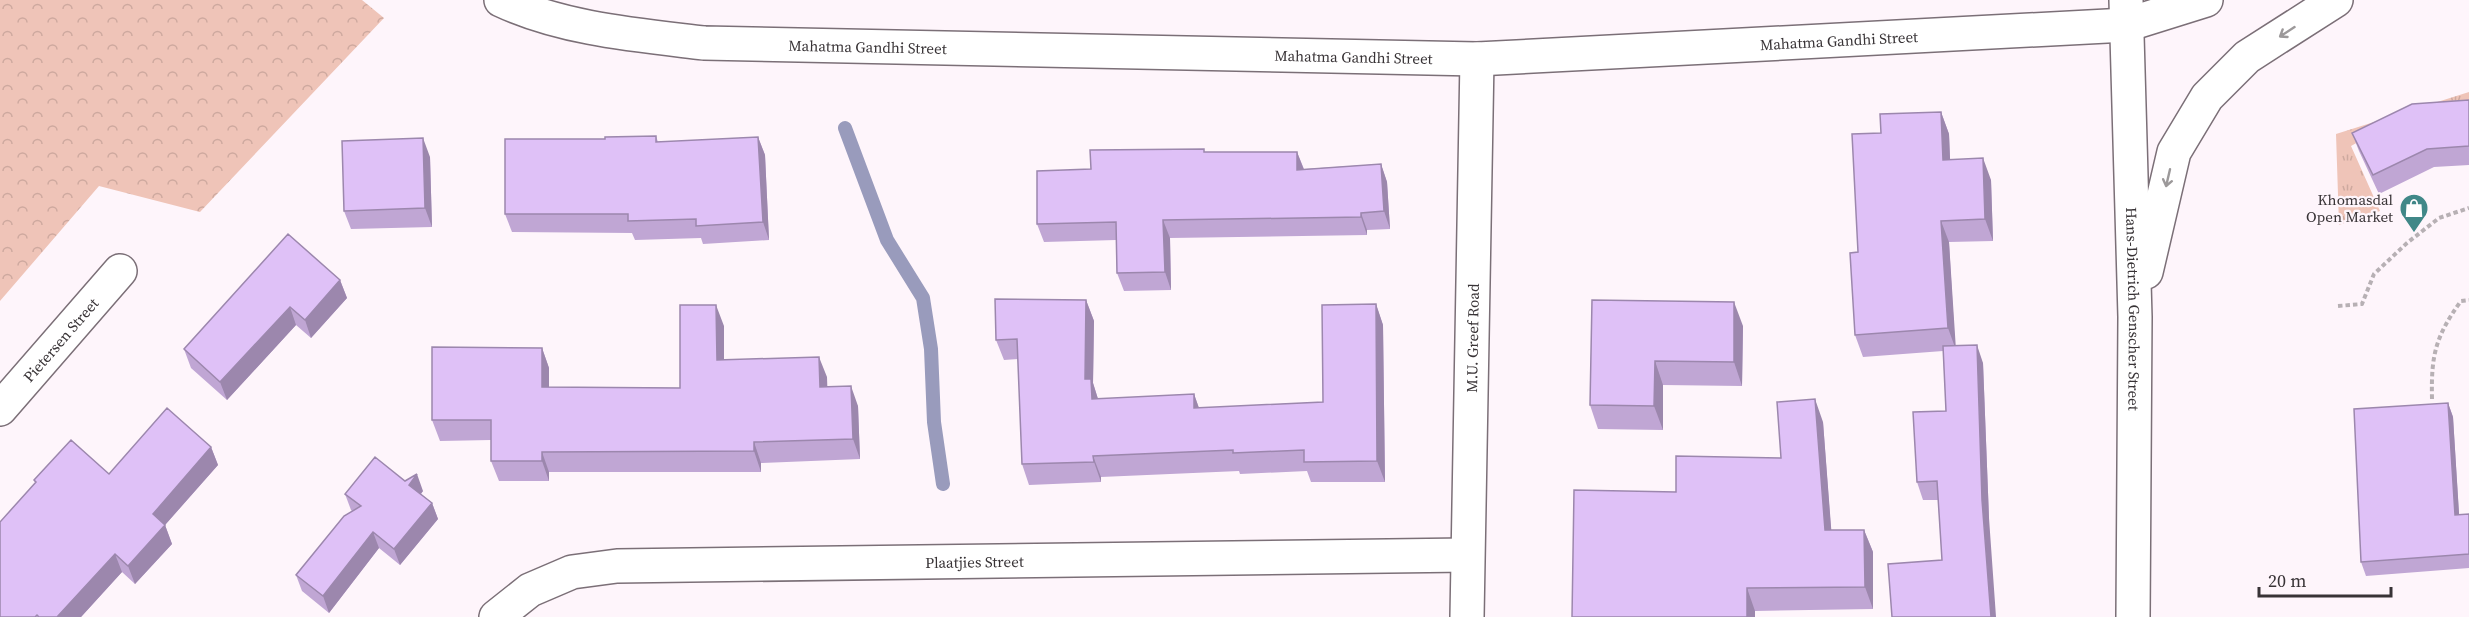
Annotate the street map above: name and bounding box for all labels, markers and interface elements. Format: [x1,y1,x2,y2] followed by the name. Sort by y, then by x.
[1759,25,1919,55] street label: Mahatma Gandhi Street
[2279,26,2296,38] one-way arrow
[788,34,947,59] street label: Mahatma Gandhi Street
[1274,44,1433,69] street label: Mahatma Gandhi Street
[2161,169,2173,188] one-way arrow
[2306,189,2394,227] place label: Khomasdal Open Market
[2398,192,2430,234] shop icon: Khomasdal Open Market
[2121,207,2146,411] street label: Hans-Dietrich Genscher Street
[1461,283,1483,393] street label: M.U. Greef Road
[18,293,103,386] street label: Pietersen Street
[925,550,1024,573] street label: Plaatjies Street
[2259,560,2391,598] scale bar
[2268,568,2306,593] text: 20 m

